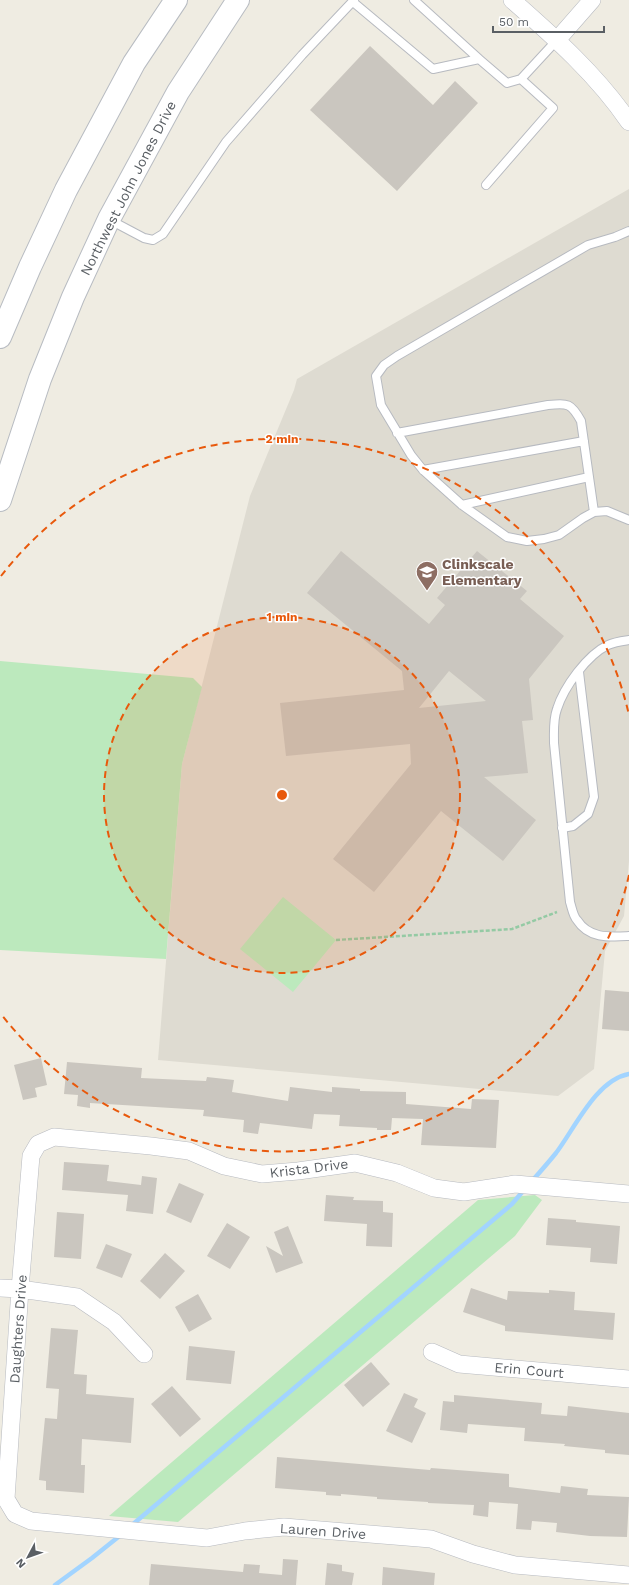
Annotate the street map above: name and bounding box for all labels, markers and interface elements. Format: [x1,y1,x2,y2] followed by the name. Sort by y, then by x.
[493,8,604,34] scale bar
[499,15,529,29] text: 50 m
[77,98,179,278] street label: Northwest John Jones Drive
[266,432,298,446] text: 2 min
[442,556,522,588] place label: Clinkscale Elementary
[414,559,440,592] school or university icon: Clinkscale Elementary
[267,610,297,624] text: 1 min
[275,788,289,802] centre of rings
[269,1155,349,1181] street label: Krista Drive
[6,1274,30,1384] street label: Daughters Drive
[494,1359,565,1381] street label: Erin Court
[279,1520,367,1542] street label: Lauren Drive
[8,1537,48,1577] north arrow
[13,1556,28,1571] text: N

